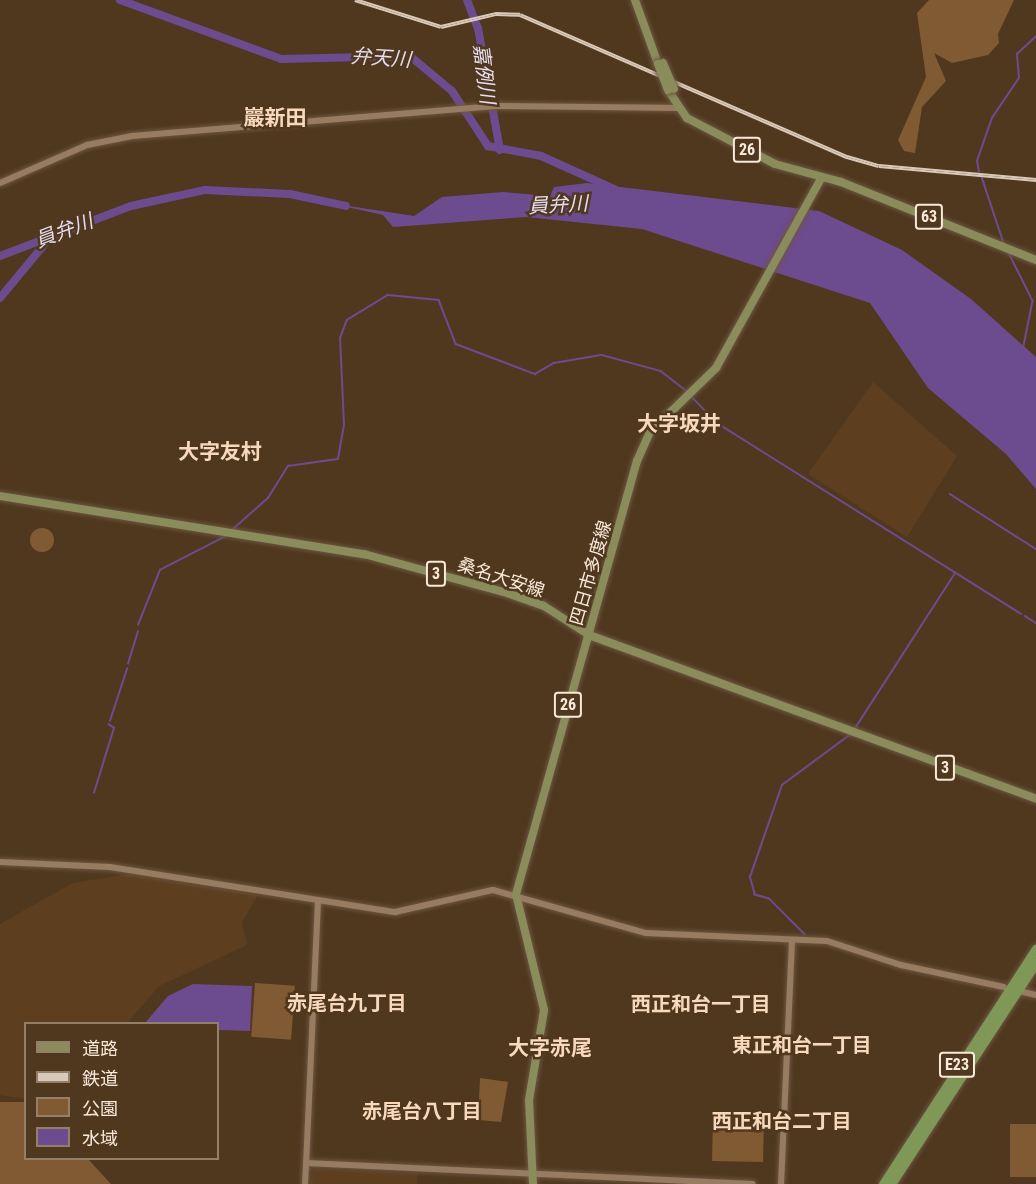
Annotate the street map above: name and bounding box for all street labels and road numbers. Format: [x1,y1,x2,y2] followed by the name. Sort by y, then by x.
[732,137,762,163] road number: 26
[914,204,944,230] road number: 63
[566,518,616,628] street label: 四日市多度線
[455,554,547,602] street label: 桑名大安線
[426,561,446,587] road number: 3
[553,692,583,718] road number: 26
[934,755,956,781] road number: 3
[938,1052,976,1078] road number: E23

